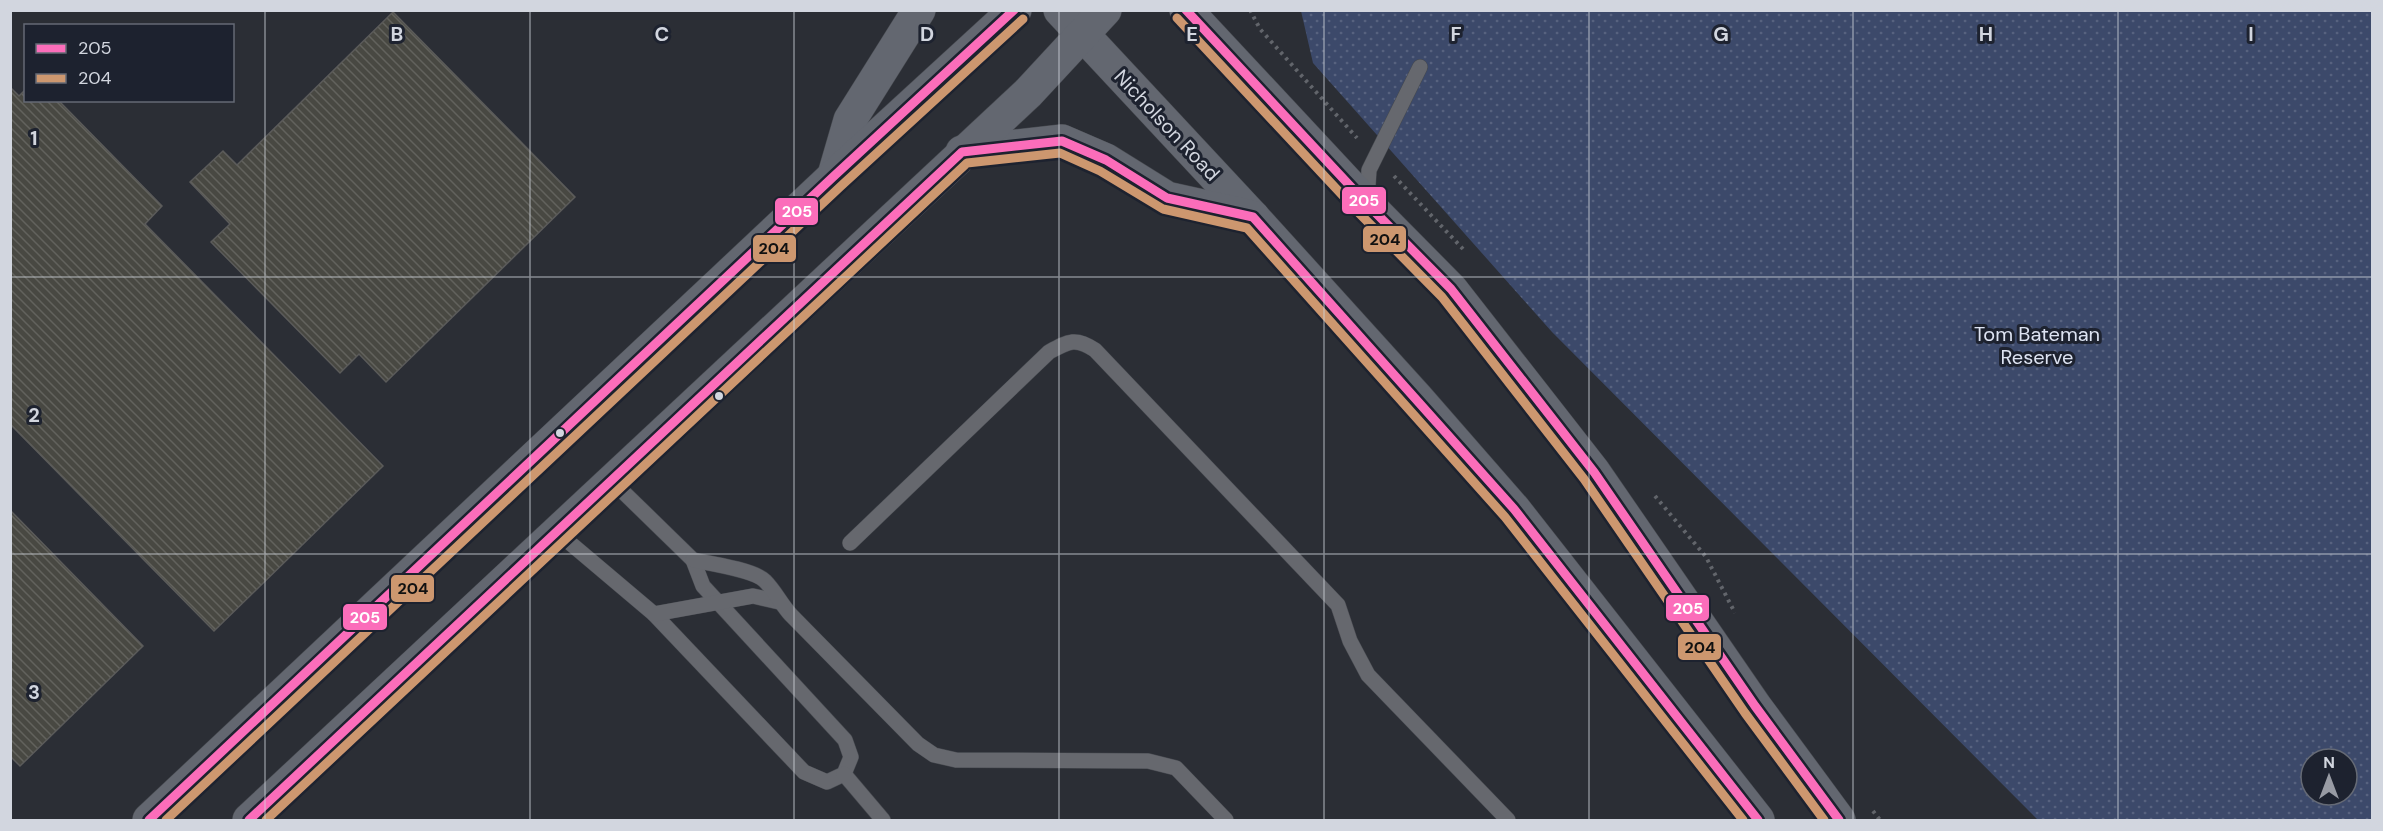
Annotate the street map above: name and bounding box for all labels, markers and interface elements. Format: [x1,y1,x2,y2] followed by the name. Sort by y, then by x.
[391,21,403,47] text: B
[655,21,669,47] text: C
[920,21,934,47] text: D
[1186,21,1198,47] text: E
[1450,21,1462,47] text: F
[1713,21,1729,47] text: G
[1979,21,1993,47] text: H
[2248,21,2254,47] text: I
[24,24,234,102] legend
[78,36,111,60] text: 205
[1109,64,1225,186] street label: Nicholson Road
[78,66,111,90] text: 204
[30,125,38,151] text: 1
[1341,186,1387,215] line badge: 205
[1349,190,1379,211] text: 205
[774,197,819,226] line badge: 205
[782,201,812,222] text: 205
[1362,225,1407,253] line badge: 204
[1370,229,1400,250] text: 204
[752,234,797,263] line badge: 204
[759,238,789,259] text: 204
[1974,321,2100,370] park label: Tom Bateman Reserve
[713,390,725,402] unlabelled marker
[28,402,40,428] text: 2
[554,427,566,439] unlabelled marker
[390,574,435,603] line badge: 204
[398,578,428,599] text: 204
[1665,594,1710,622] line badge: 205
[1673,598,1703,619] text: 205
[342,603,388,631] line badge: 205
[350,607,380,628] text: 205
[1677,633,1722,661] line badge: 204
[1685,637,1715,658] text: 204
[28,679,40,705] text: 3
[2299,747,2359,807] north arrow
[2323,752,2335,773] text: N

